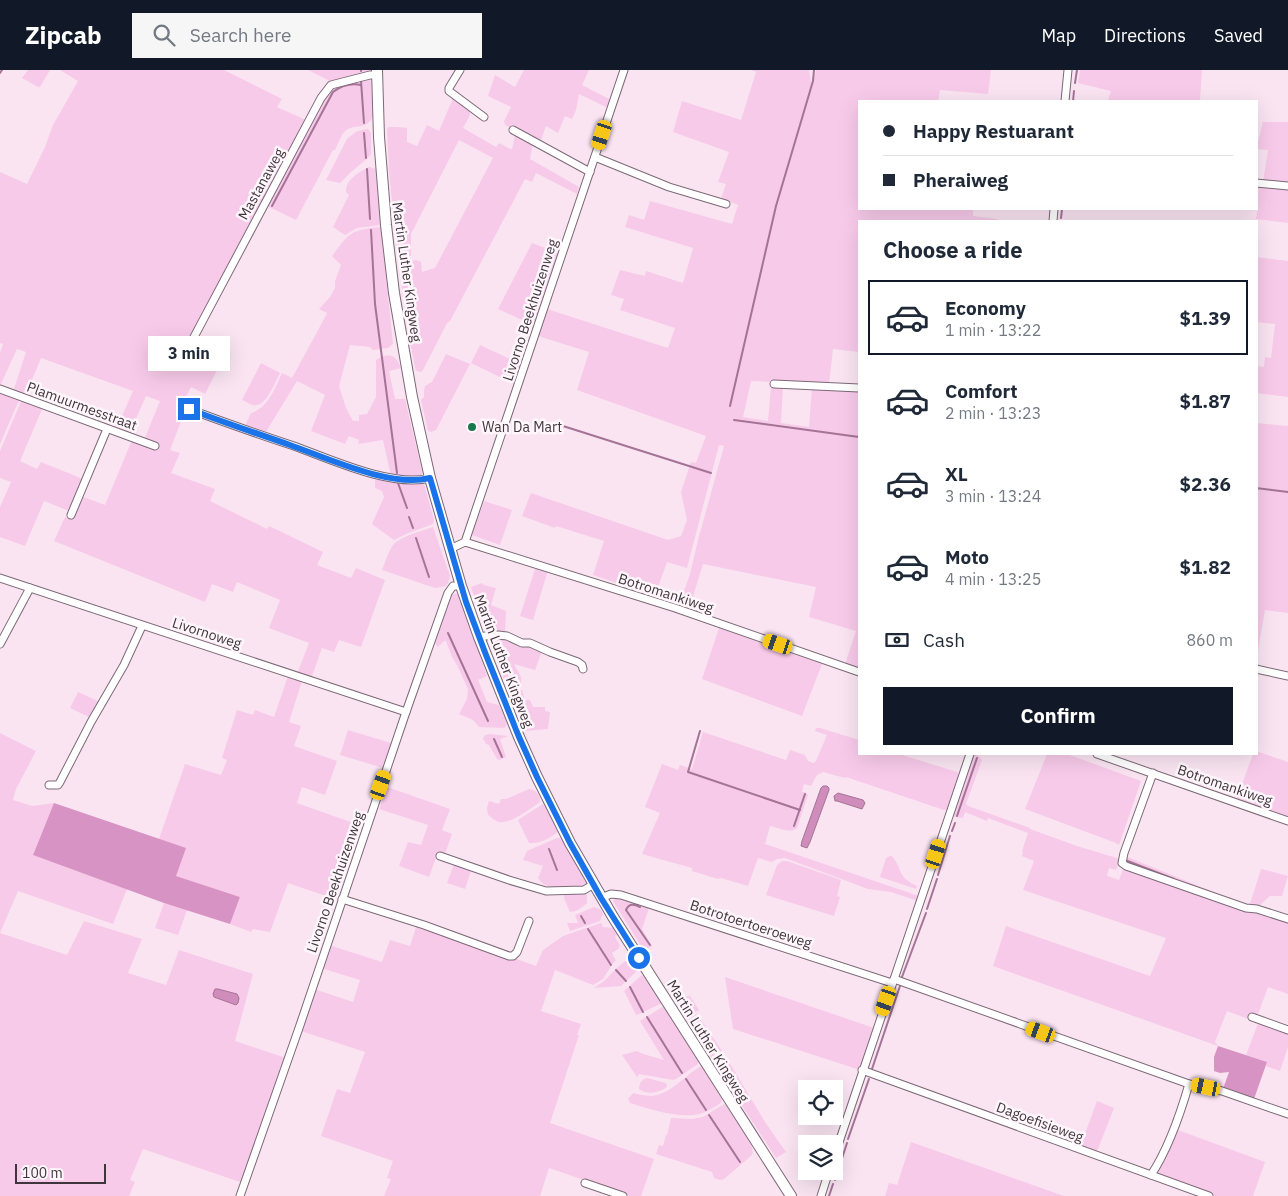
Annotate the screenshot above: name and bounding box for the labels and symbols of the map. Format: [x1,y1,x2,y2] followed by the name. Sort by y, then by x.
[590,118,613,152] car
[234,145,288,223] street label: Mastanaweg
[388,201,426,344] street label: Martin Luther Kingweg
[499,236,562,383] street label: Livorno Beekhuizenweg
[148,336,230,372] callout: 3 min
[24,378,140,434] street label: Plamuurmesstraat
[178,398,200,420] route end
[482,418,562,436] place label: Wan Da Mart
[466,421,478,433] marker: Wan Da Mart
[616,569,716,617] street label: Botromankiweg
[470,592,538,731] street label: Martin Luther Kingweg
[170,613,244,653] street label: Livornoweg
[761,632,794,656] car
[1175,760,1275,810] street label: Botromankiweg
[369,768,392,802] car
[302,808,368,955] street label: Livorno Beekhuizenweg
[924,837,947,871] car
[688,896,815,952] street label: Botrotoertoeroeweg
[628,947,650,969] route start
[663,976,753,1106] street label: Martin Luther Kingweg
[874,984,897,1018] car
[1024,1020,1057,1044] car
[1189,1077,1222,1097] car
[994,1098,1087,1146] street label: Dagoefisieweg
[15,1161,106,1184] scale bar

